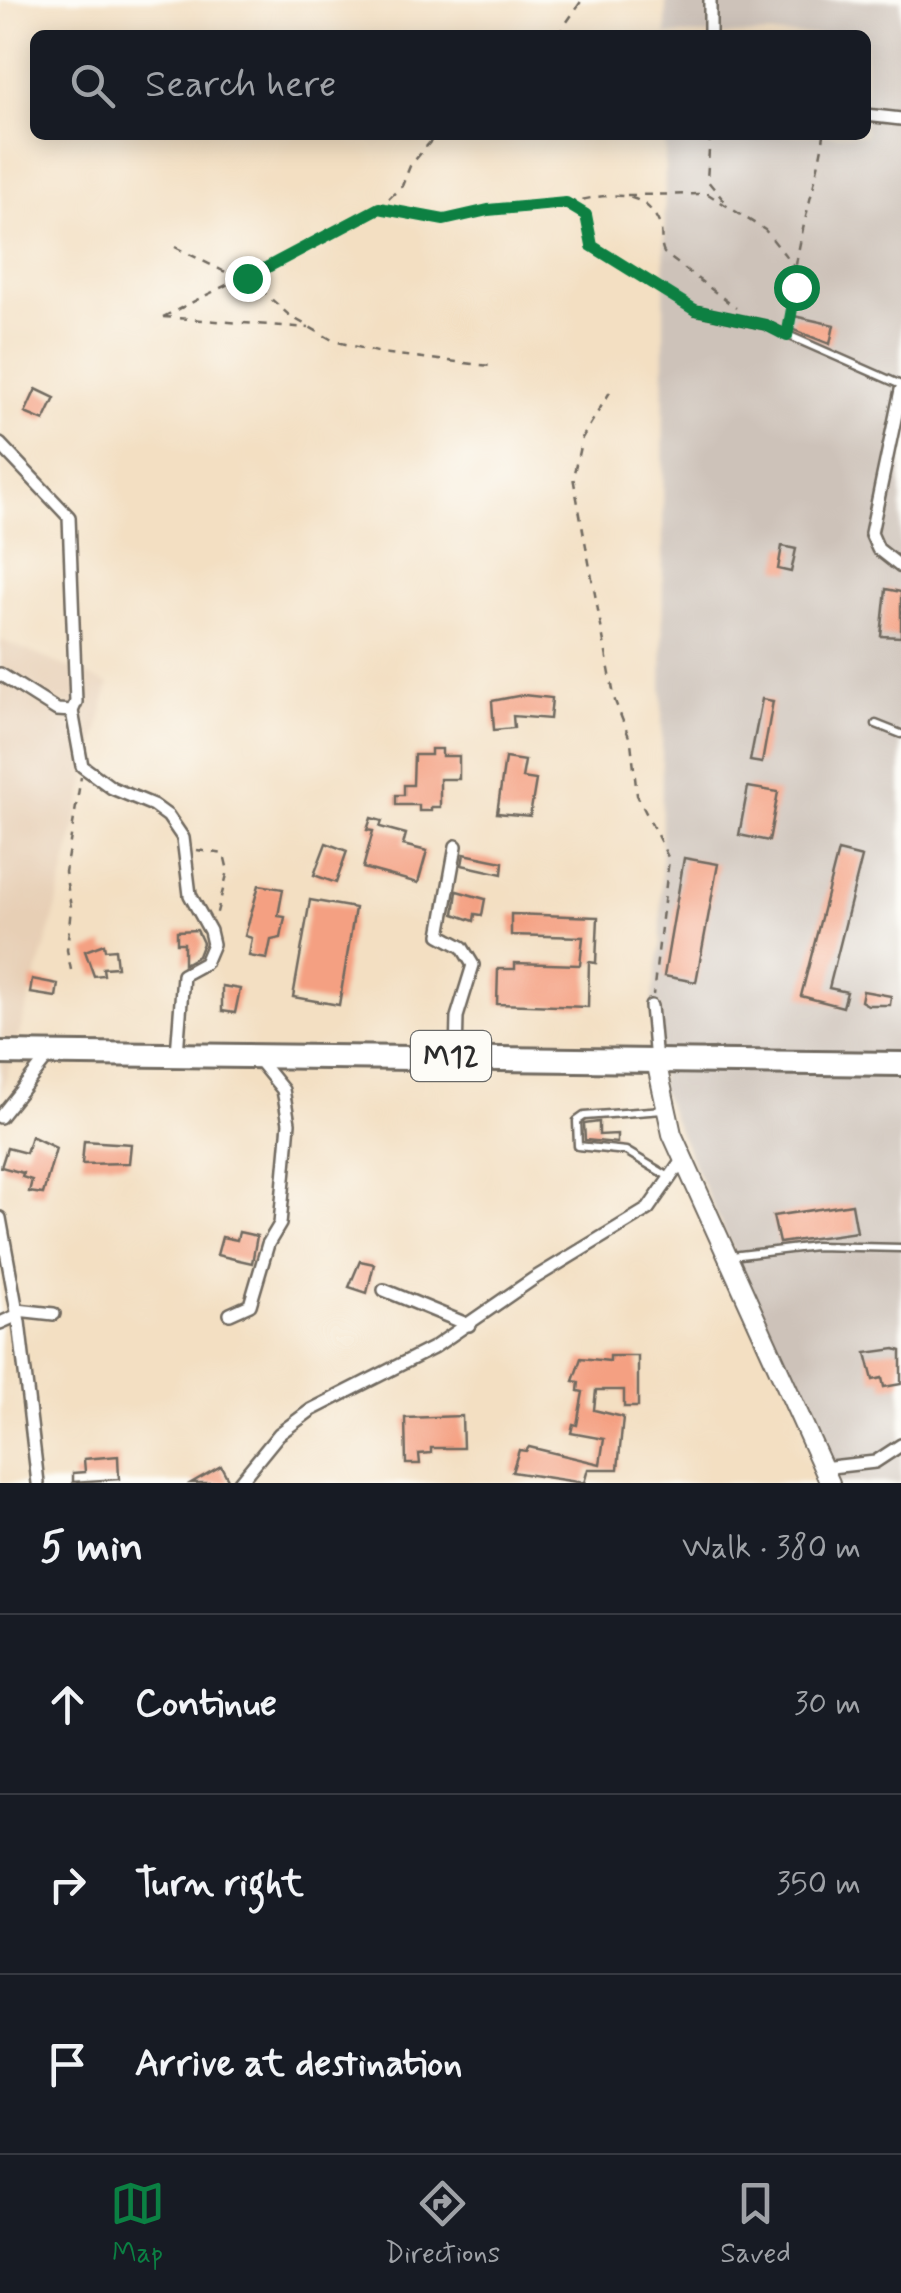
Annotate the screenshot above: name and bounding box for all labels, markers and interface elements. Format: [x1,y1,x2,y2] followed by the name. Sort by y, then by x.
[30,30,871,140] search box
[65,58,120,113] icon: search
[145,61,336,110] text: Search here
[225,256,271,302] route end
[774,265,820,311] route start
[411,1031,491,1081] road number: M12
[40,1521,143,1576] text: 5 min
[682,1527,861,1569] text: Walk · 380 m
[40,1677,95,1732] icon: ahead
[135,1680,277,1729] text: Continue
[794,1683,861,1725] text: 30 m
[40,1857,95,1912] icon: right
[135,1860,304,1909] text: Turn right
[776,1863,861,1905] text: 350 m
[40,2037,95,2092] icon: arrive
[135,2040,462,2089] text: Arrive at destination
[110,2176,165,2273] tab: Map
[385,2176,500,2273] tab: Directions
[720,2176,791,2273] tab: Saved

